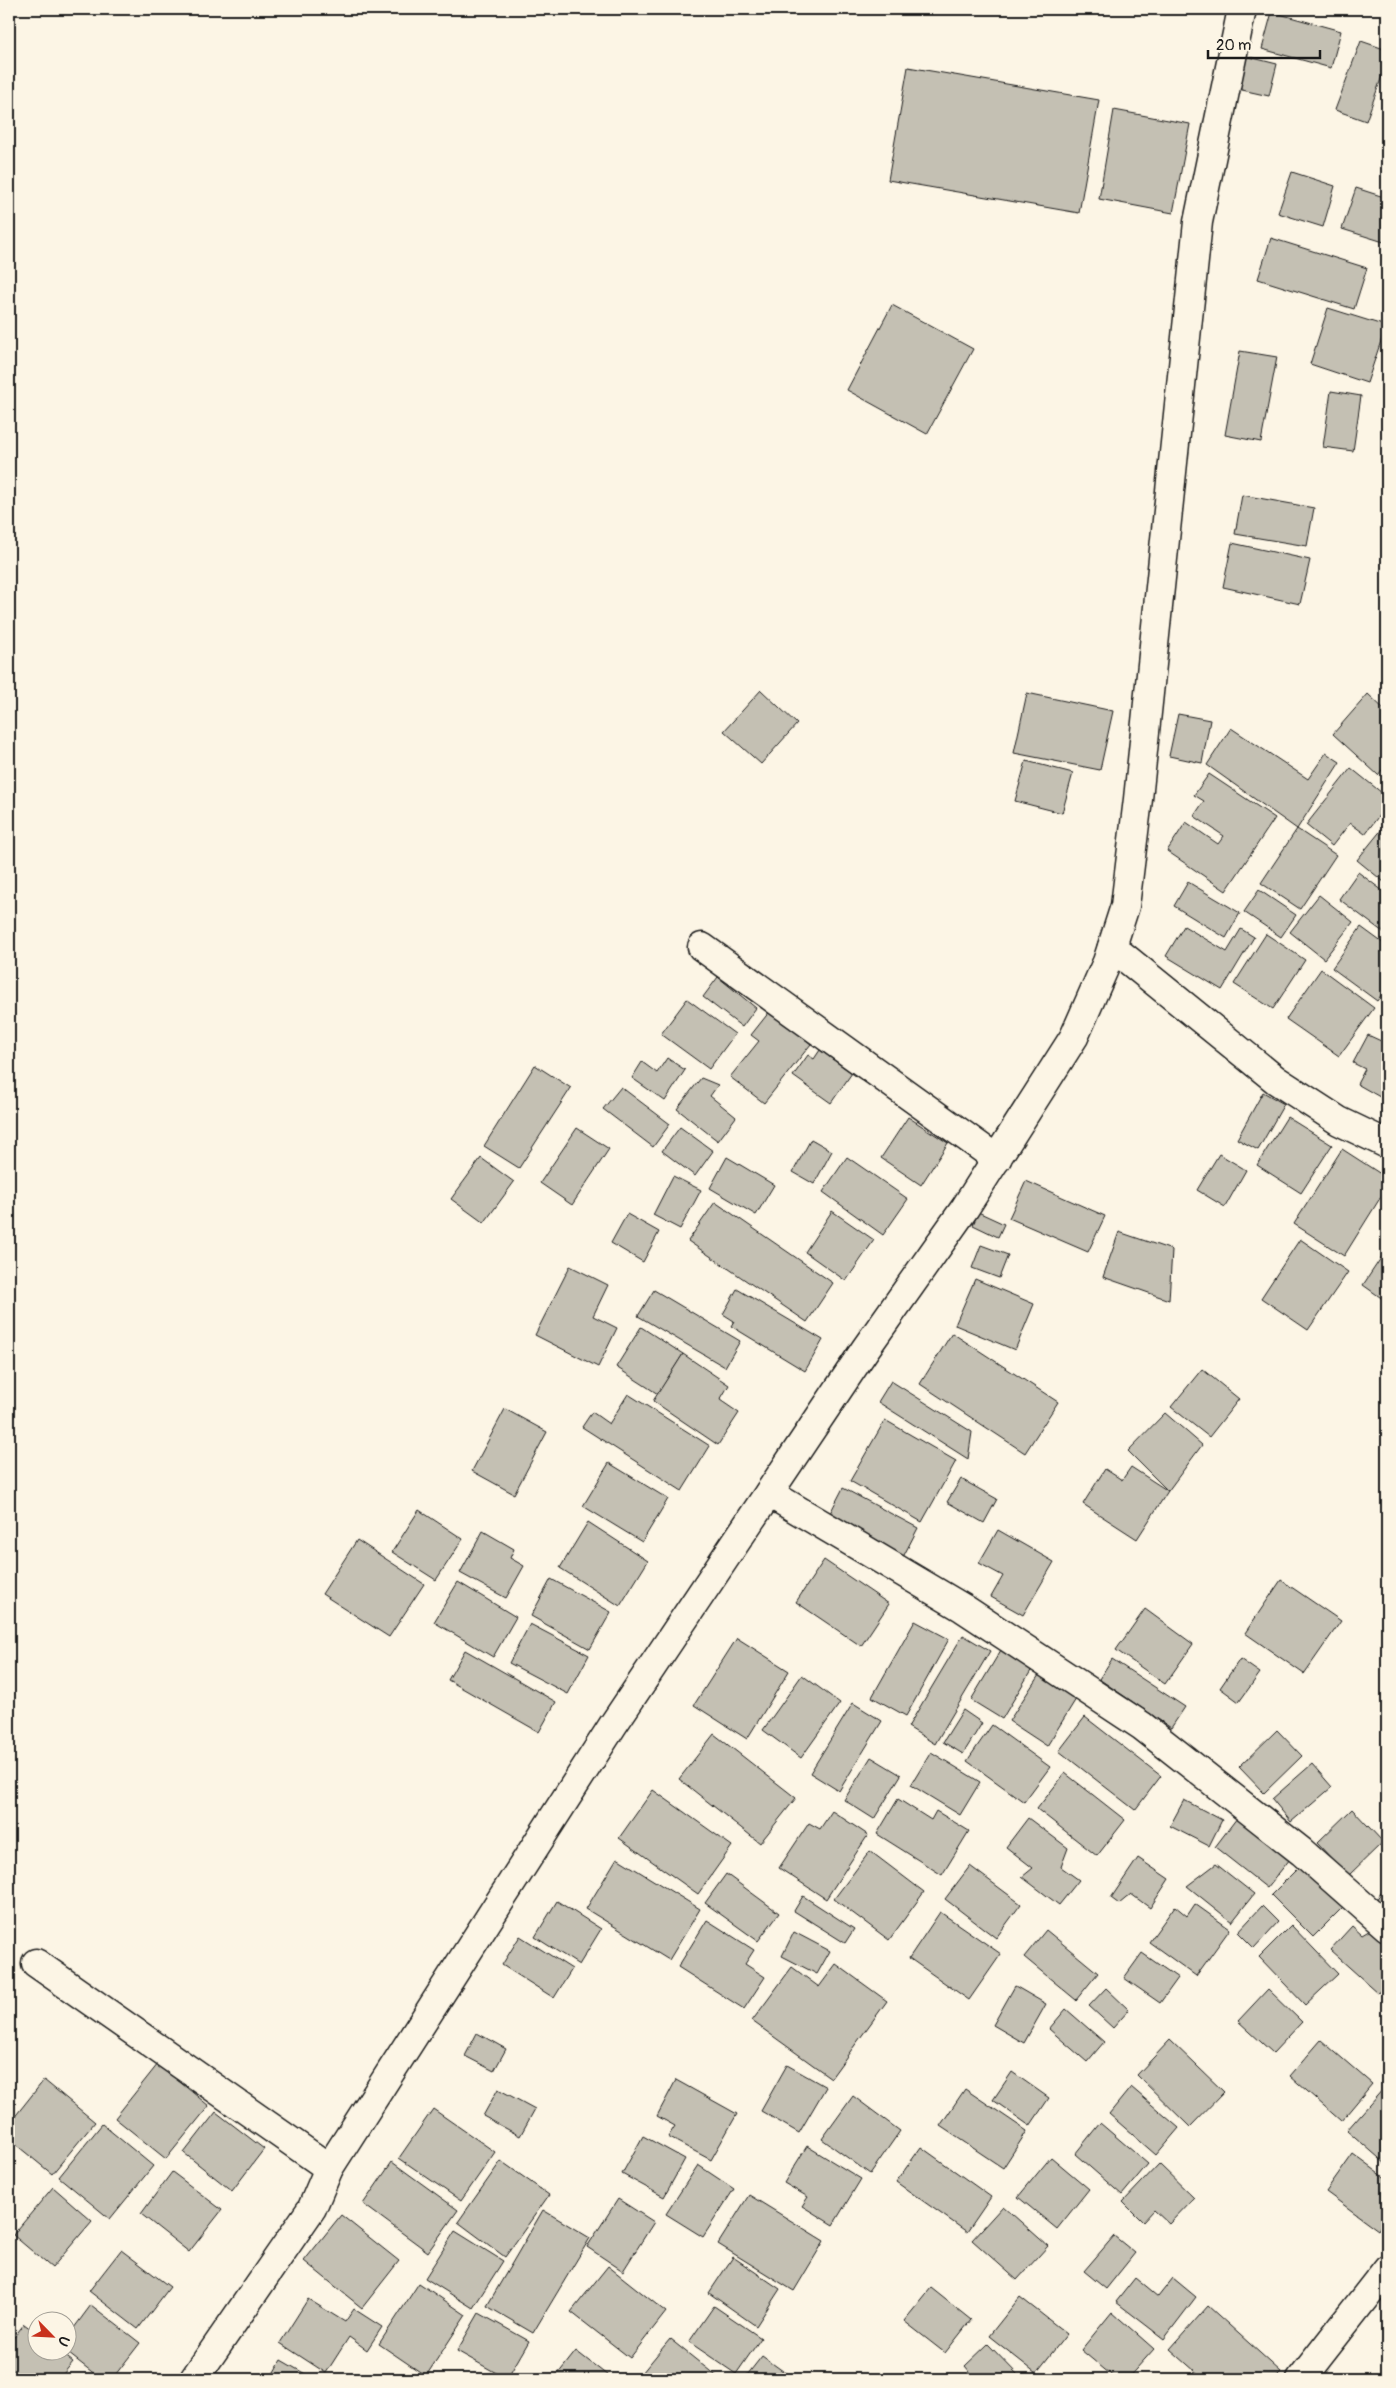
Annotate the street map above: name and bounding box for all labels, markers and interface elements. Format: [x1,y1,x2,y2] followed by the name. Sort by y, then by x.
[1208,28,1321,60] scale bar
[1216,36,1251,55] text: 20 m
[28,2310,78,2360] north arrow
[54,2333,73,2349] text: U

